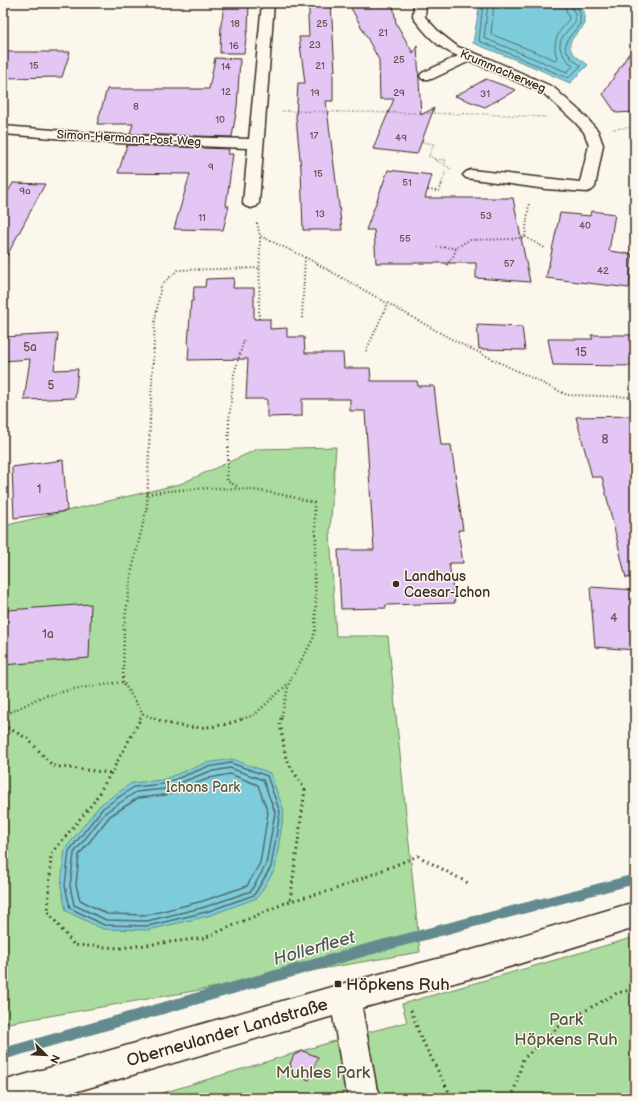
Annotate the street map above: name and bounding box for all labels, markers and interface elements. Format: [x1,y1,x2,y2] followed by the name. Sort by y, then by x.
[230,18,240,30] house number: 18
[316,18,328,30] house number: 25
[378,27,388,39] house number: 21
[309,39,321,51] house number: 23
[229,40,239,52] house number: 16
[458,47,548,96] street label: Krummacherweg
[393,54,405,66] house number: 25
[29,60,39,72] house number: 15
[315,60,325,72] house number: 21
[221,61,231,73] house number: 14
[221,86,231,98] house number: 12
[310,87,320,99] house number: 19
[393,87,405,99] house number: 29
[480,88,490,100] house number: 31
[133,101,139,113] house number: 8
[215,114,225,126] house number: 10
[56,127,202,150] street label: Simon-Hermann-Post-Weg
[310,130,318,142] house number: 17
[395,132,407,144] house number: 49
[208,161,214,173] house number: 9
[313,168,323,180] house number: 15
[402,177,412,189] house number: 51
[19,185,31,197] house number: 9a
[315,208,325,220] house number: 13
[480,210,492,222] house number: 53
[198,212,206,224] house number: 11
[579,220,591,232] house number: 40
[399,233,411,245] house number: 55
[504,258,514,270] house number: 57
[597,265,609,277] house number: 42
[23,340,37,355] house number: 5a
[575,345,587,360] house number: 15
[48,378,55,393] house number: 5
[602,432,609,447] house number: 8
[37,482,41,497] house number: 1
[404,568,490,601] place label: Landhaus Caesar-Ichon
[391,579,401,589] marker: Landhaus Caesar-Ichon
[610,611,618,626] house number: 4
[42,627,54,642] house number: 1a
[166,779,240,796] park label: Ichons Park
[271,927,358,970] water label: Hollerfleet
[346,975,450,995] place label: Höpkens Ruh
[333,979,343,989] marker: Höpkens Ruh
[124,995,330,1071] street label: Oberneulander Landstraße
[514,1010,618,1050] park label: Park Höpkens Ruh
[26,1035,66,1075] north arrow
[47,1052,62,1065] text: N
[276,1063,371,1083] park label: Muhles Park

